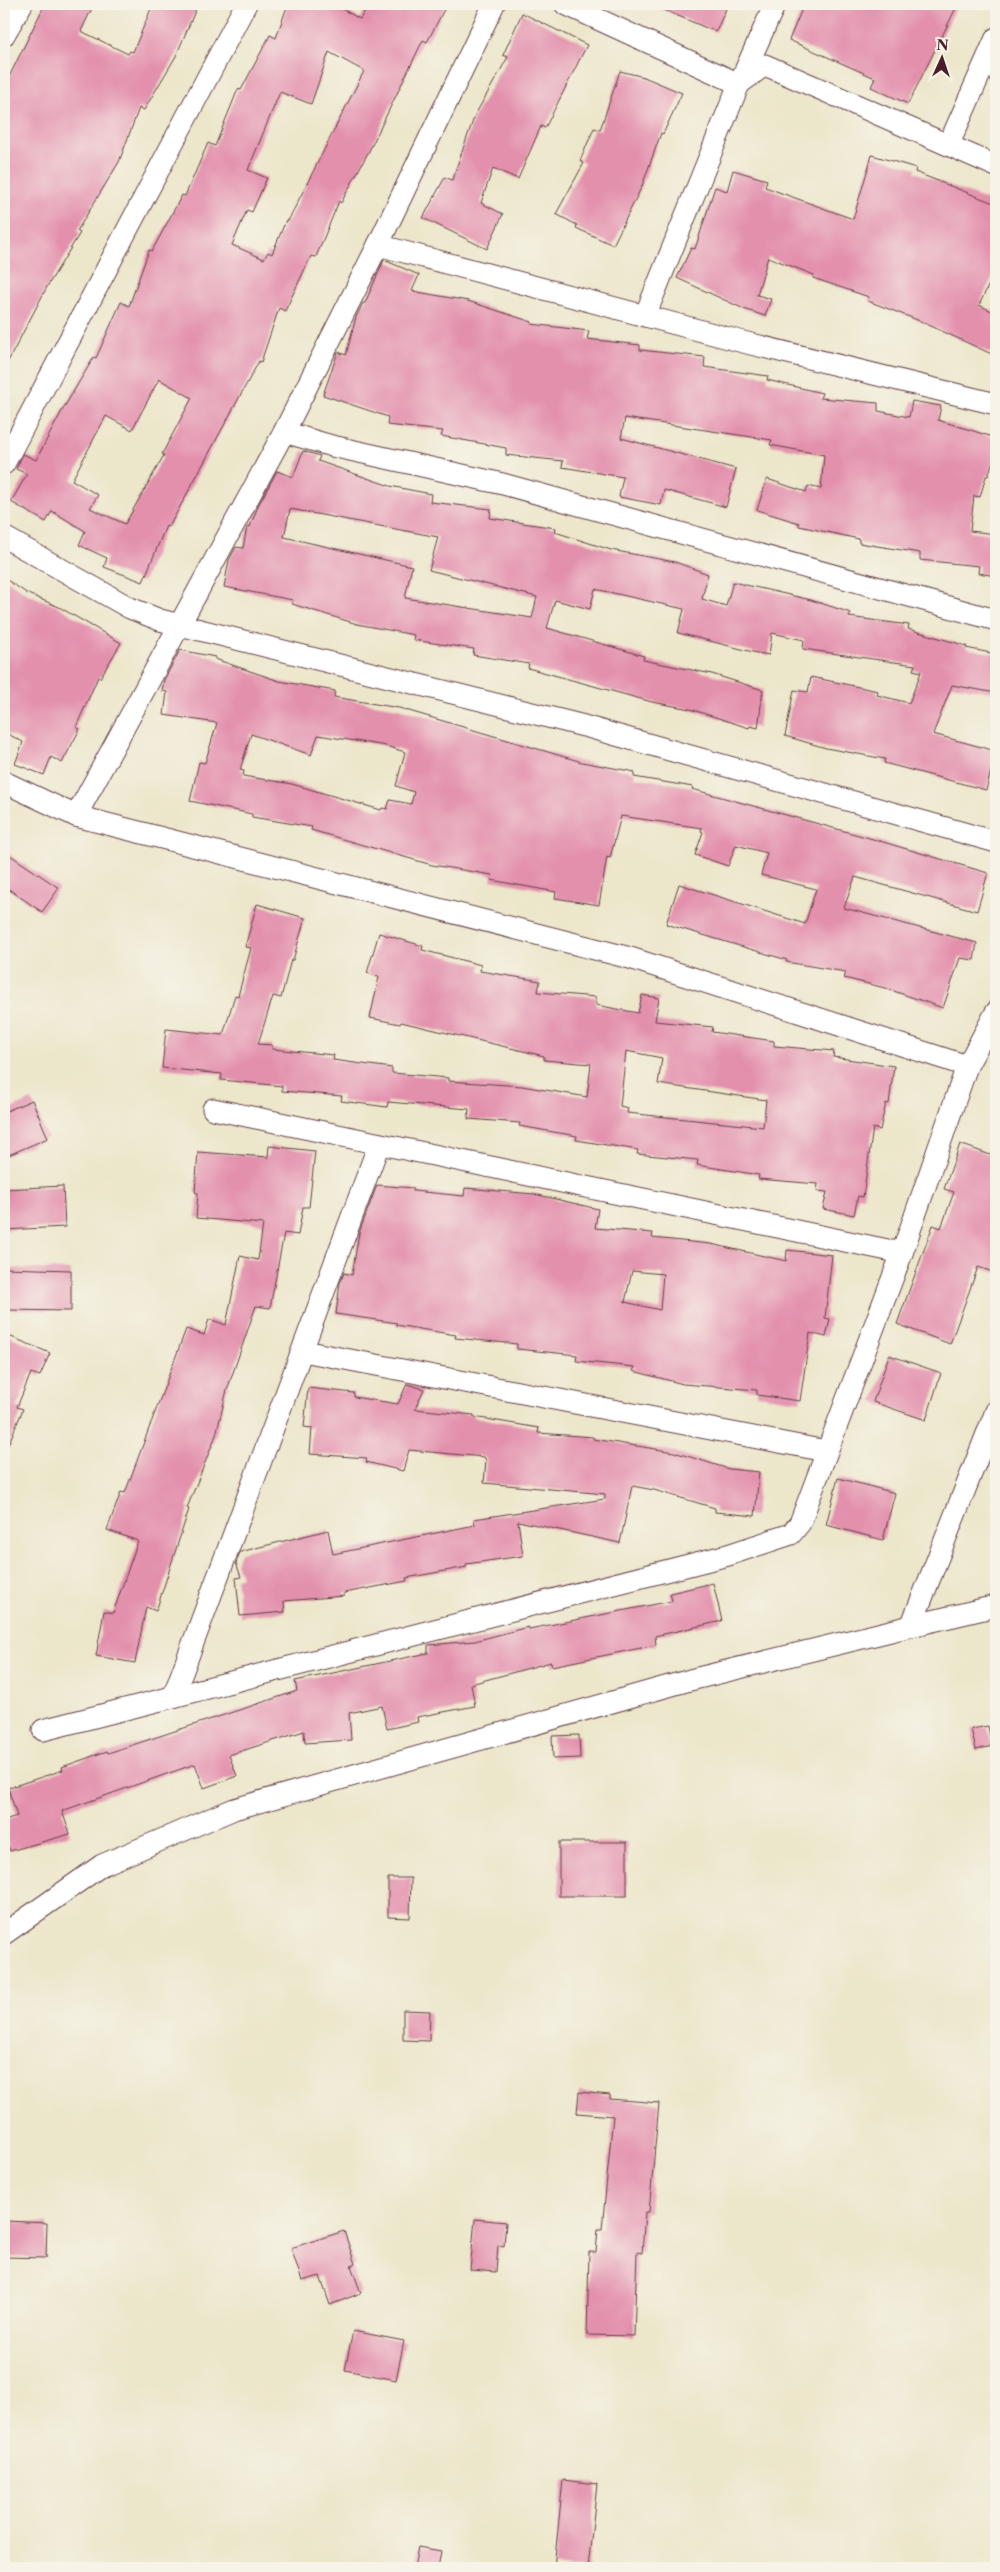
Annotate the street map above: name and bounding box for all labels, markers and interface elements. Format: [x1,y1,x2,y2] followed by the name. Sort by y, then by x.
[918,32,968,82] north arrow
[936,36,949,54] text: N

